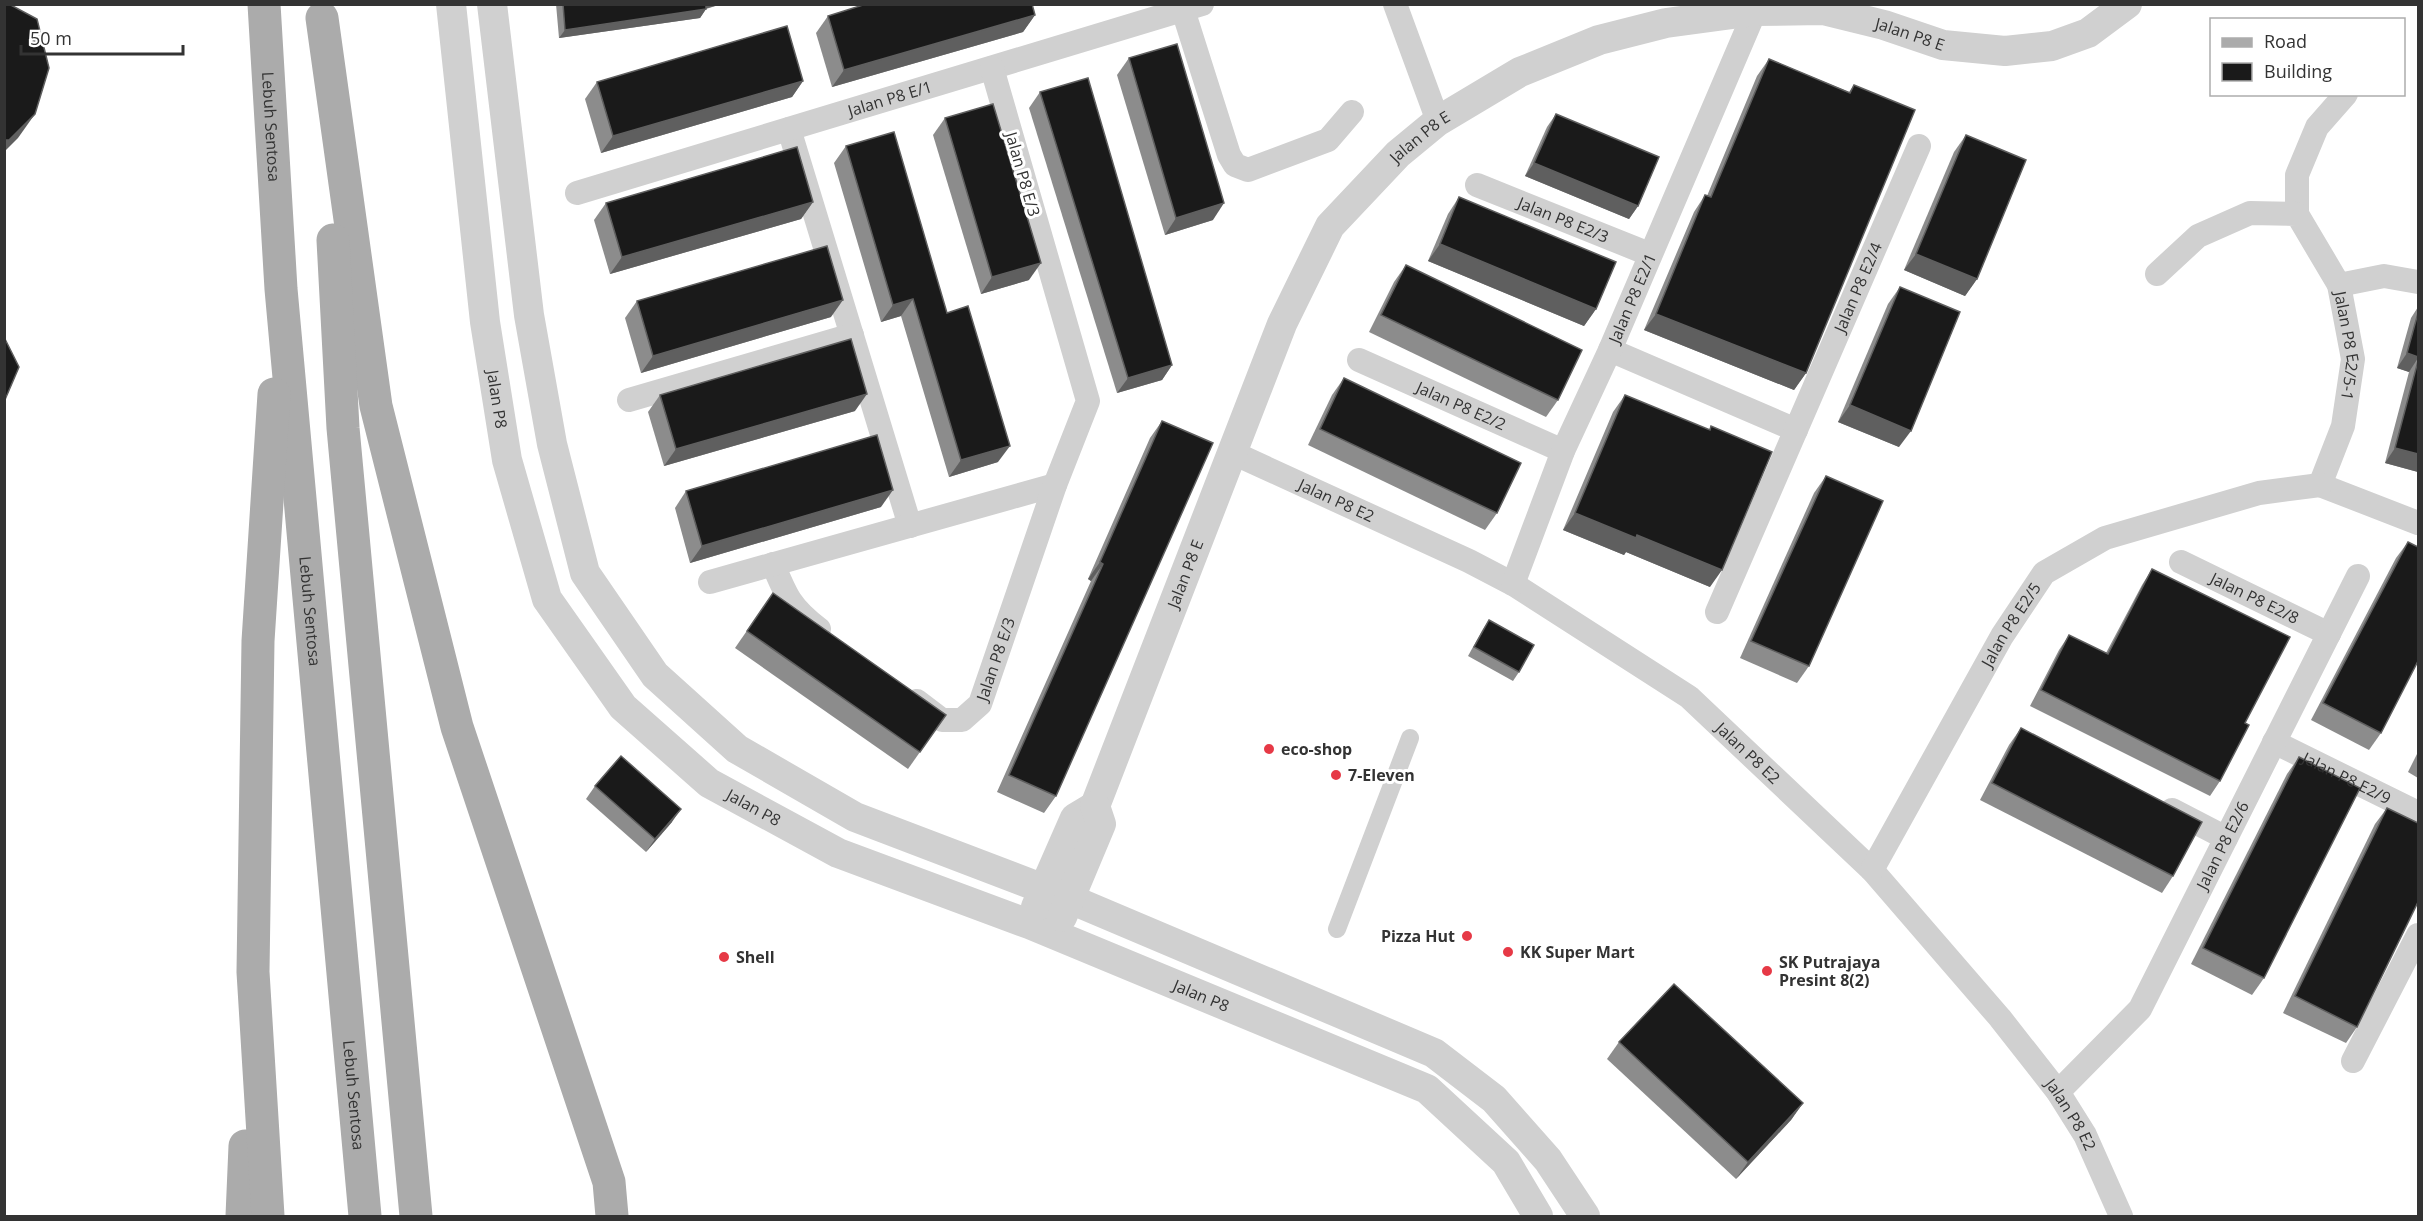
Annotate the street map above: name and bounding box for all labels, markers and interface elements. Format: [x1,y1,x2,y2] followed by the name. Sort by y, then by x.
[1871,12,1948,56] street label: Jalan P8 E
[21,18,183,56] scale bar
[2210,18,2405,96] legend
[30,26,72,50] text: 50 m
[2264,29,2307,53] text: Road
[2264,59,2332,83] text: Building
[257,71,286,183] street label: Lebuh Sentosa
[843,75,935,122] street label: Jalan P8 E/1
[1383,105,1454,169] street label: Jalan P8 E
[1000,127,1046,219] street label: Jalan P8 E/3
[1513,191,1612,248] street label: Jalan P8 E2/3
[1828,239,1887,338] street label: Jalan P8 E2/4
[1602,250,1661,348] street label: Jalan P8 E2/1
[2329,287,2364,402] street label: Jalan P8 E2/5-1
[481,366,513,430] street label: Jalan P8
[1411,375,1510,435] street label: Jalan P8 E2/2
[1293,473,1378,527] street label: Jalan P8 E2
[1161,536,1208,613] street label: Jalan P8 E
[294,555,326,667] street label: Lebuh Sentosa
[2205,566,2303,629] street label: Jalan P8 E2/8
[1975,578,2046,673] street label: Jalan P8 E2/5
[970,614,1020,706] street label: Jalan P8 E/3
[1710,716,1785,789] street label: Jalan P8 E2
[1281,738,1352,760] place label: eco-shop
[1262,742,1276,756] marker: eco-shop
[2297,746,2395,809] street label: Jalan P8 E2/9
[1348,764,1415,786] place label: 7-Eleven
[1329,768,1343,782] marker: 7-Eleven
[721,783,785,831] street label: Jalan P8
[2190,797,2254,895] street label: Jalan P8 E2/6
[1381,925,1455,947] place label: Pizza Hut
[1460,929,1474,943] marker: Pizza Hut
[1520,941,1635,963] place label: KK Super Mart
[1501,945,1515,959] marker: KK Super Mart
[736,946,775,968] place label: Shell
[717,950,731,964] marker: Shell
[1779,951,1880,991] place label: SK Putrajaya Presint 8(2)
[1760,964,1774,978] marker: SK Putrajaya Presint 8(2)
[1168,973,1233,1017] street label: Jalan P8
[338,1039,370,1151] street label: Lebuh Sentosa
[2039,1072,2101,1154] street label: Jalan P8 E2

